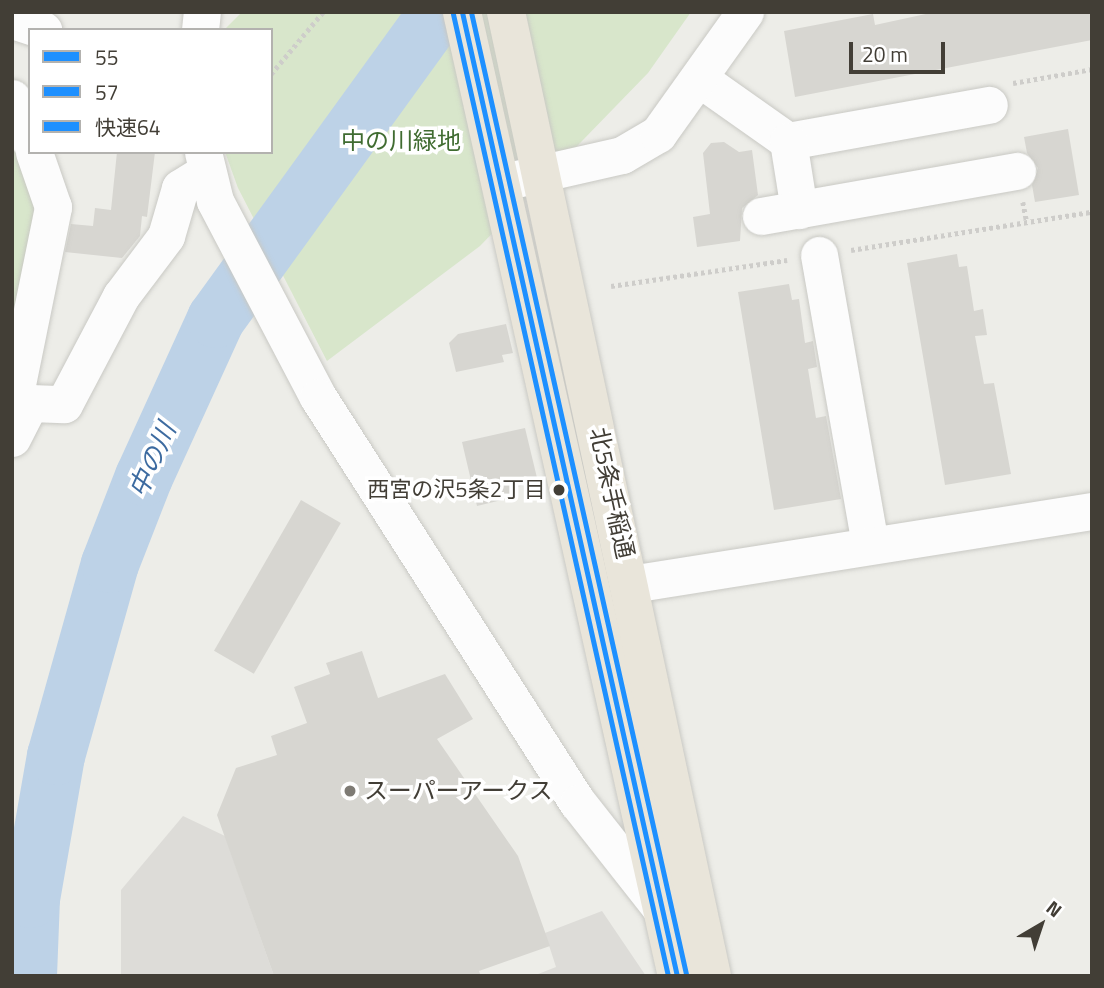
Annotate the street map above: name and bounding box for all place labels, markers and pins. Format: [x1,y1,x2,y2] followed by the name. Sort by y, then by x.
[367,477,546,503] place label: 西宮の沢5条2丁目
[552,483,566,497] marker: 西宮の沢5条2丁目
[364,777,555,805] place label: スーパーアークス
[342,783,358,799] marker: スーパーアークス

